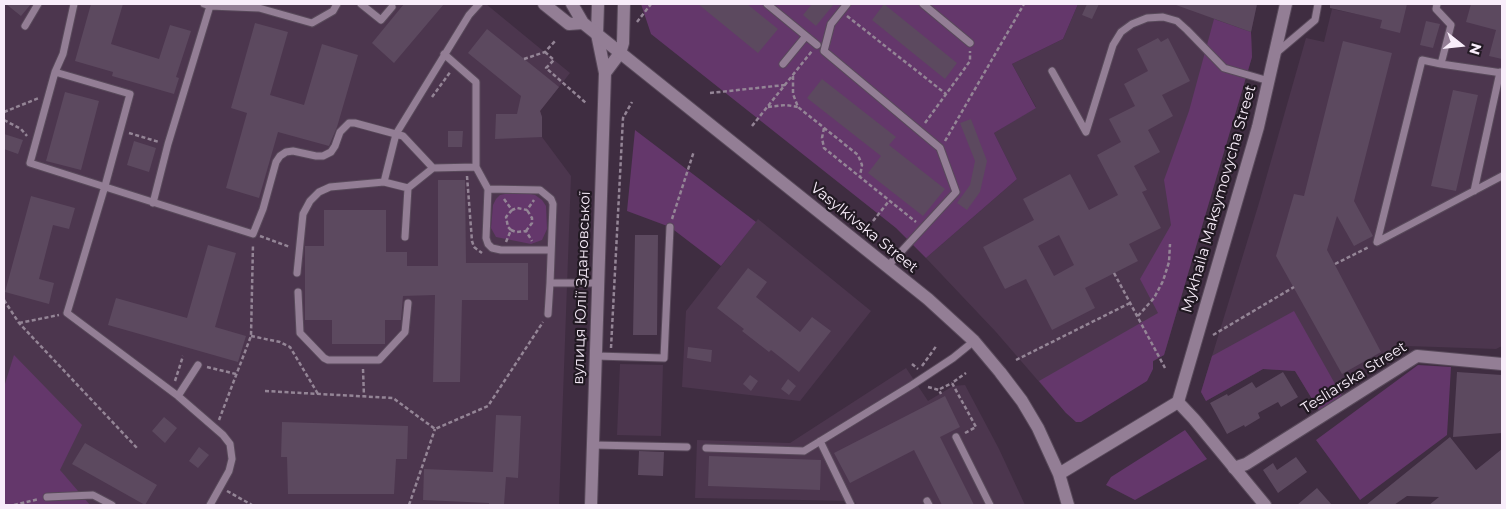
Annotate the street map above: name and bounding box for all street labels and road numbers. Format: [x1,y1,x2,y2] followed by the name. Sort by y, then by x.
[1178,83,1260,315] street label: Mykhaila Maksymovycha Street
[807,179,921,277] street label: Vasylkivska Street
[570,191,594,385] street label: вулиця Юлії Здановської
[1298,338,1410,418] street label: Tesliarska Street

